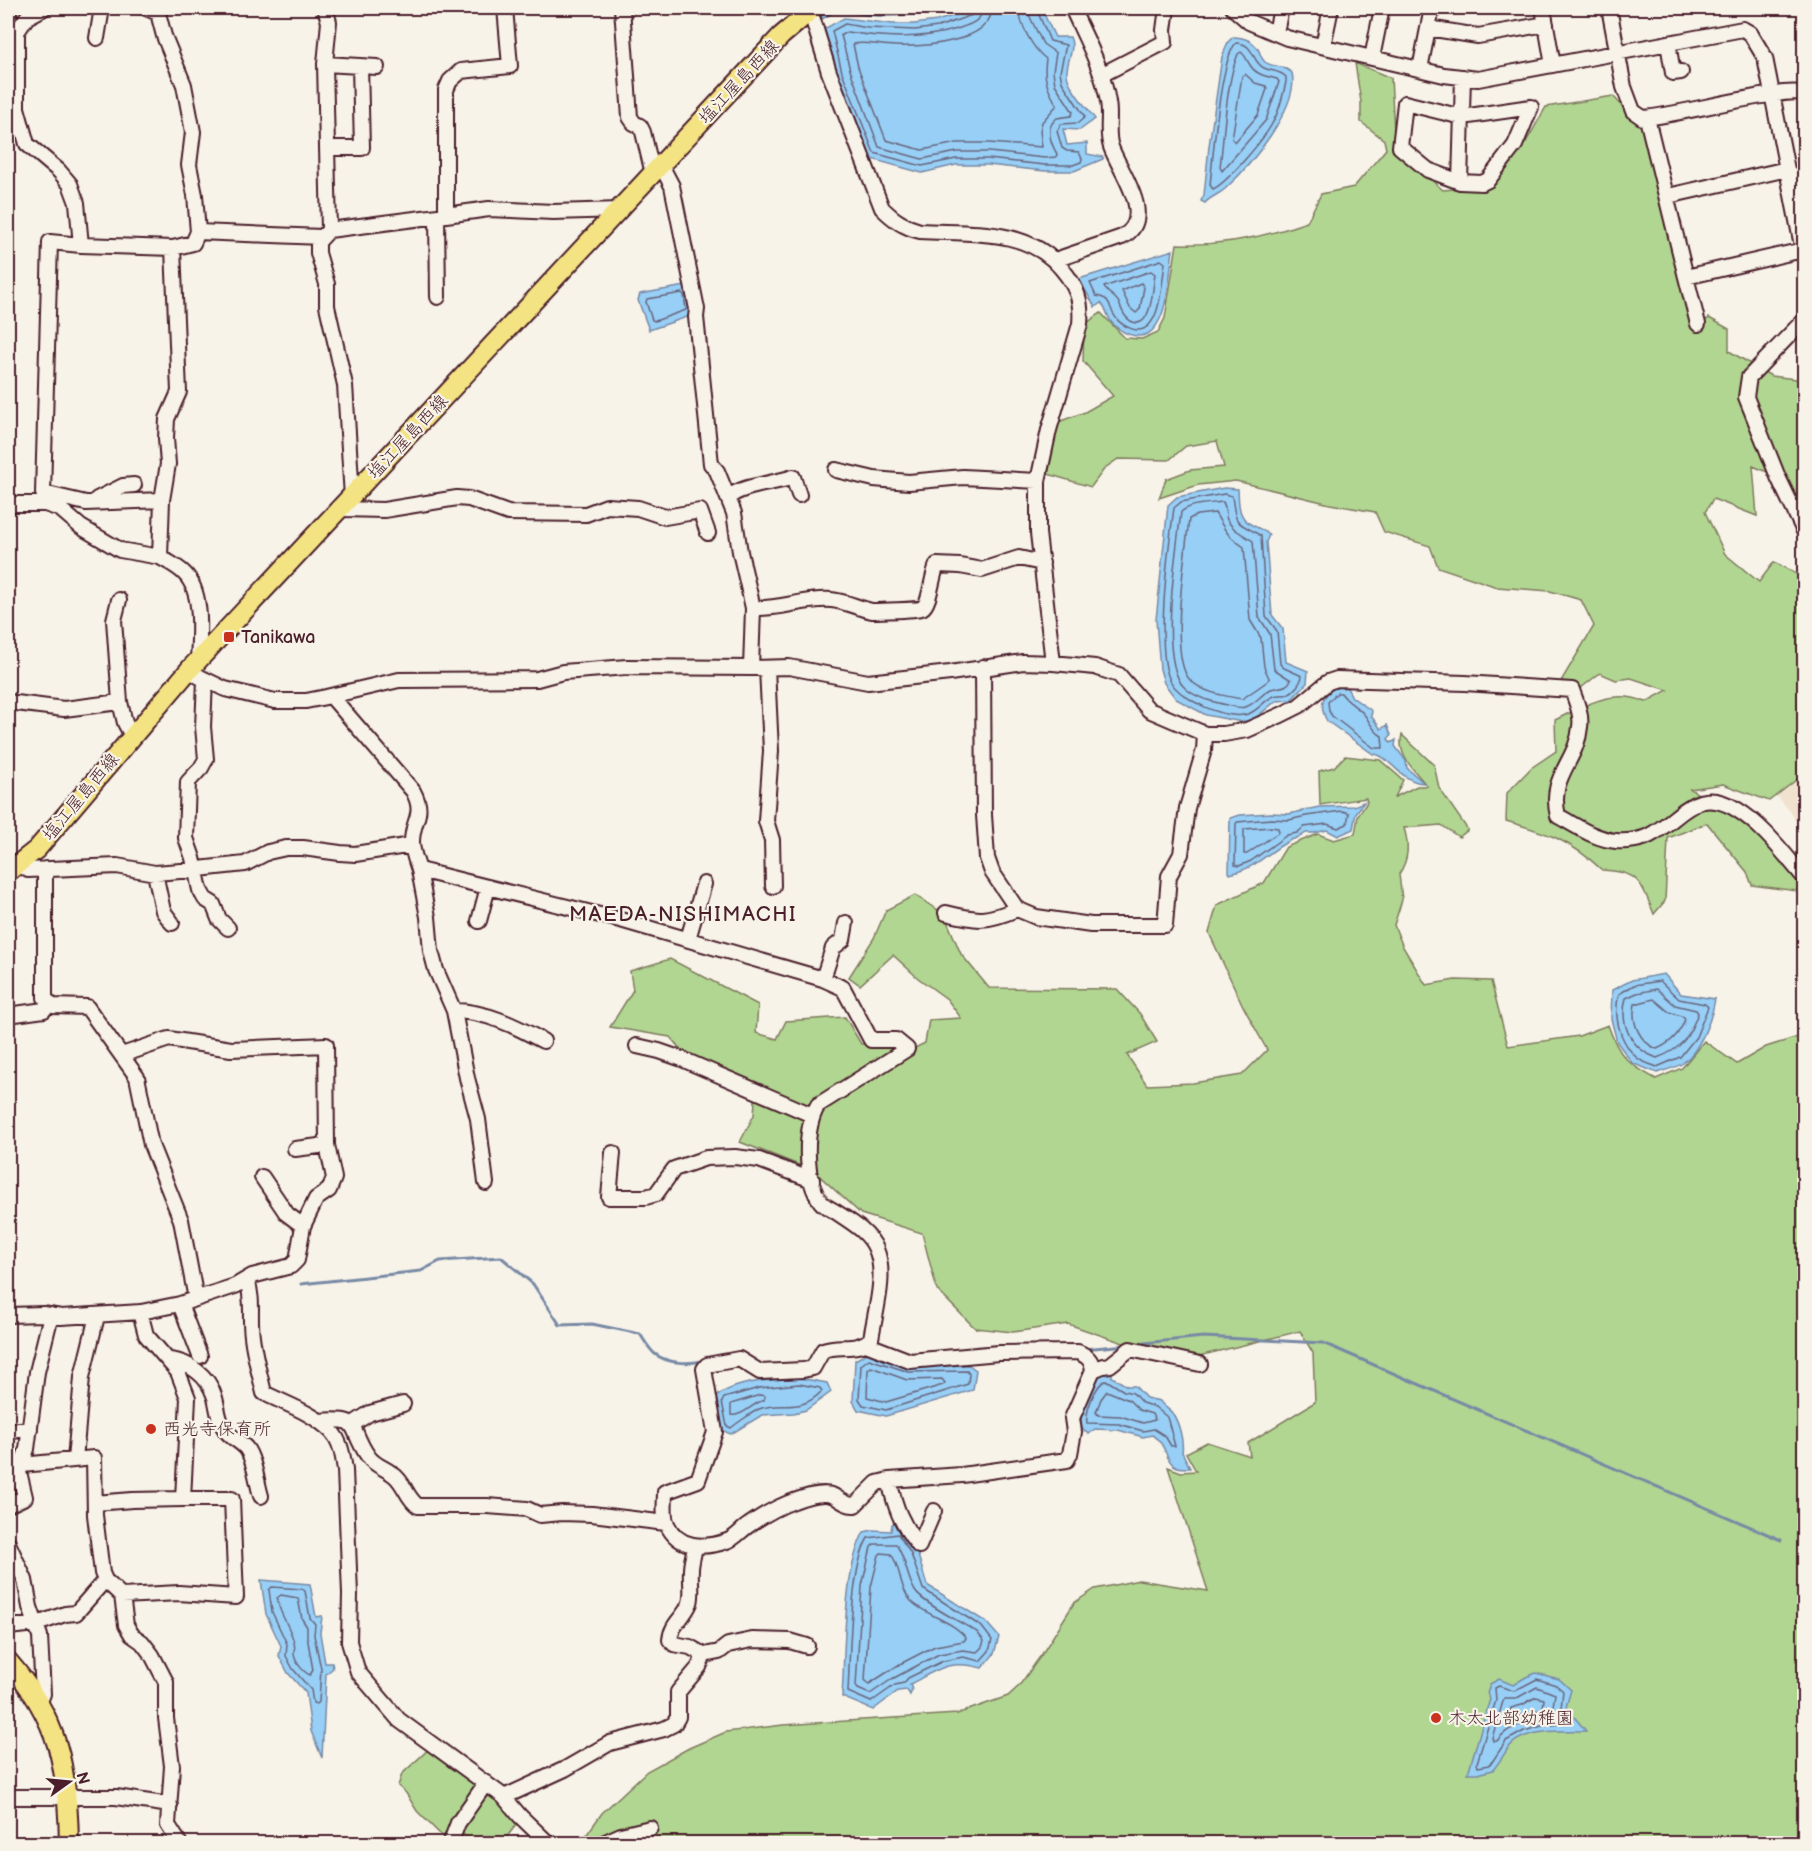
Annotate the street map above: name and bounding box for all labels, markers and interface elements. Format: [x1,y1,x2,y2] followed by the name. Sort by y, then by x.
[694,35,784,129] street label: 塩江屋島西線
[363,390,453,484] street label: 塩江屋島西線
[241,627,315,648] place label: Tanikawa
[222,630,236,644] marker: Tanikawa
[38,749,124,845] street label: 塩江屋島西線
[569,902,797,927] district label: MAEDA-NISHIMACHI
[163,1419,271,1440] place label: 西光寺保育所
[144,1422,158,1436] marker: 西光寺保育所
[1448,1708,1574,1729] place label: 木太北部幼稚園
[1429,1711,1443,1725] marker: 木太北部幼稚園
[39,1752,99,1812] north arrow
[71,1770,93,1787] text: N

